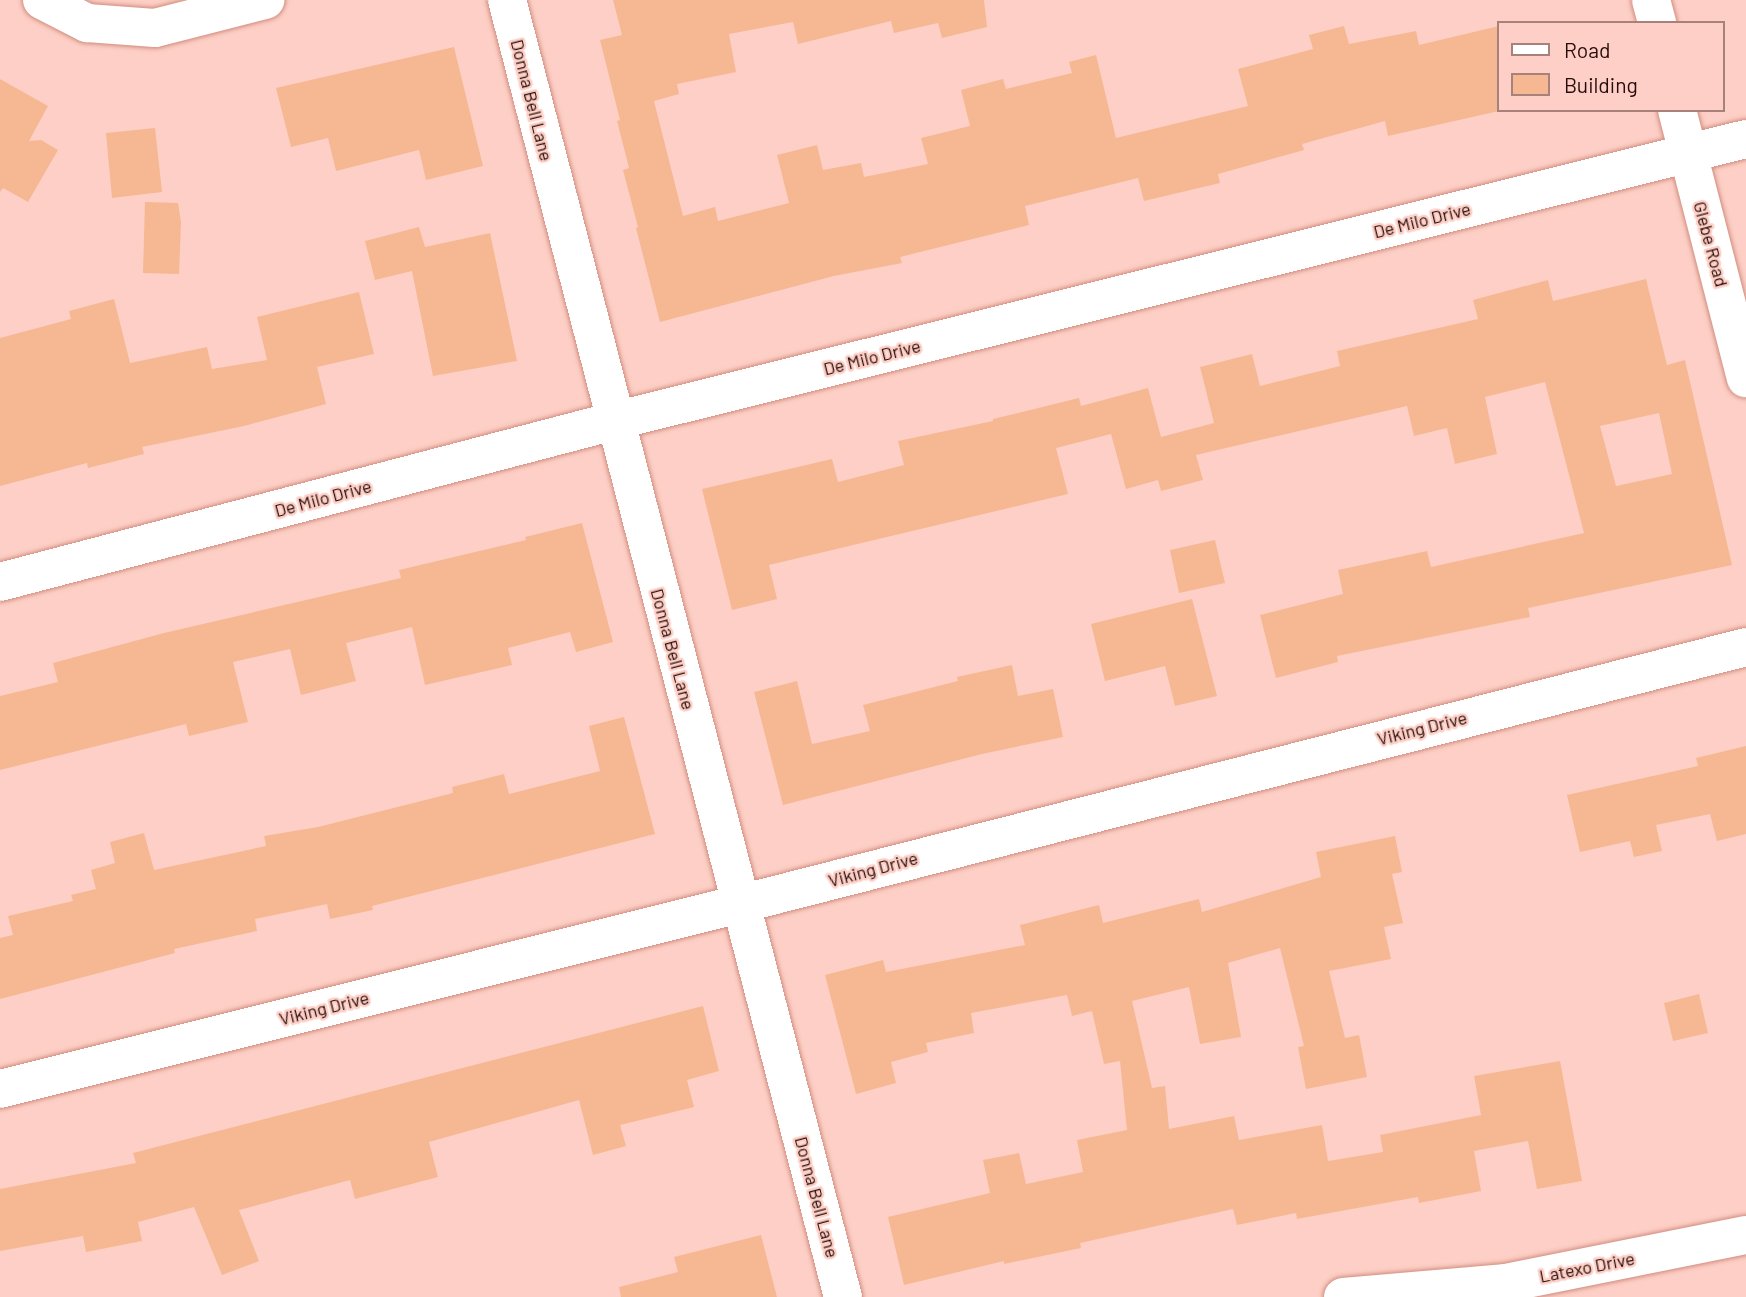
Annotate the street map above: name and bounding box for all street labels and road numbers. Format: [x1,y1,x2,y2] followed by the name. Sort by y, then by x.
[506,37,558,163] street label: Donna Bell Lane
[1371,197,1473,243] street label: De Milo Drive
[1689,199,1733,289] street label: Glebe Road
[821,334,923,380] street label: De Milo Drive
[272,475,374,521] street label: De Milo Drive
[646,586,700,712] street label: Donna Bell Lane
[1375,706,1469,750] street label: Viking Drive
[826,847,920,891] street label: Viking Drive
[277,986,371,1030] street label: Viking Drive
[790,1134,844,1260] street label: Donna Bell Lane
[1537,1247,1637,1287] street label: Latexo Drive

